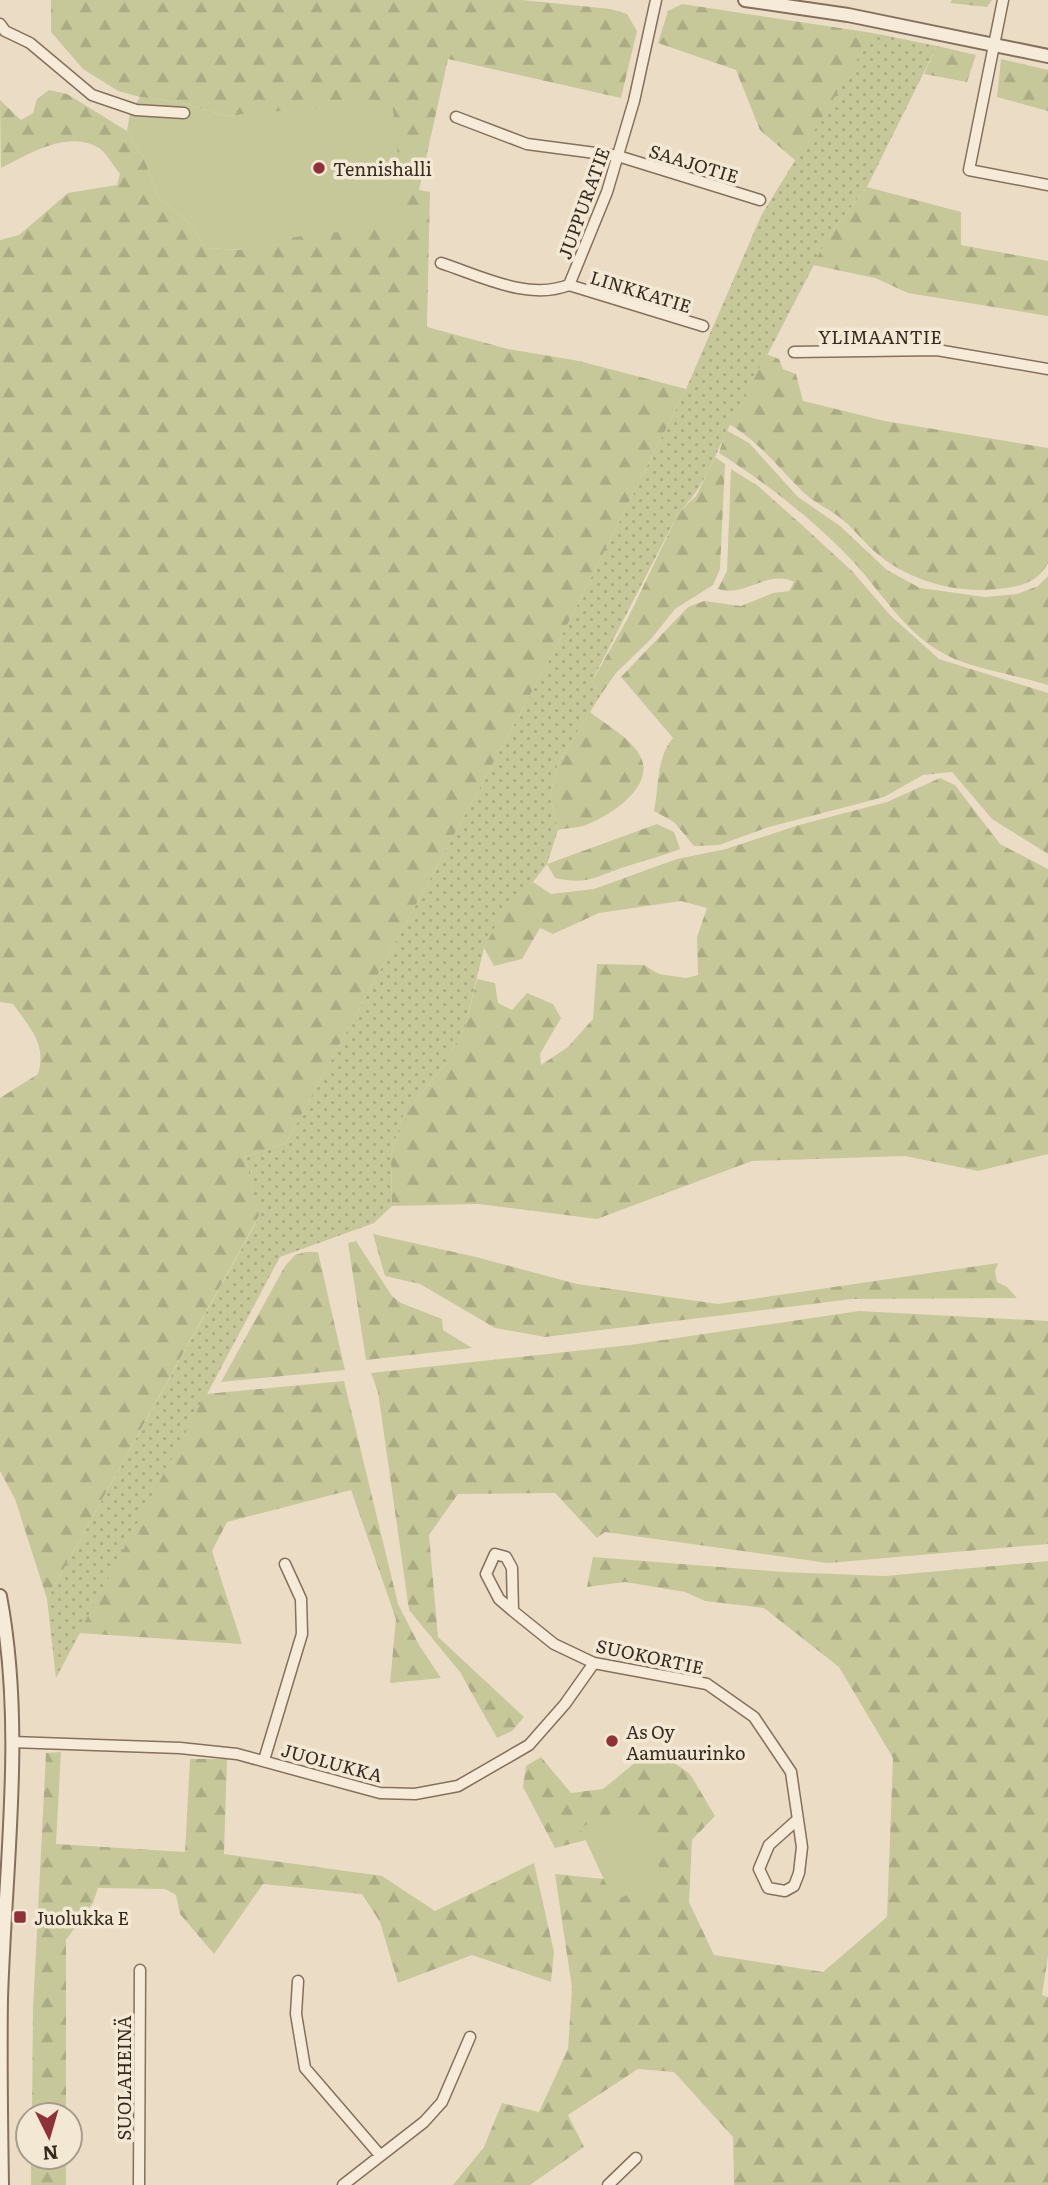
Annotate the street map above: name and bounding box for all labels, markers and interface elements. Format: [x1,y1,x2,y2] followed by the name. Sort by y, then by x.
[646,137,742,189] street label: SAAJOTIE
[550,143,616,263] street label: JUPPURATIE
[333,155,432,182] place label: Tennishalli
[311,160,327,176] marker: Tennishalli
[587,263,695,319] street label: LINKKATIE
[818,323,942,350] street label: YLIMAANTIE
[594,1631,706,1681] street label: SUOKORTIE
[626,1718,746,1766] place label: As Oy Aamuaurinko
[604,1733,620,1749] marker: As Oy Aamuaurinko
[278,1736,386,1788] street label: JUOLUKKA
[34,1904,129,1931] place label: Juolukka E
[12,1909,28,1925] marker: Juolukka E
[110,2015,137,2141] street label: SUOLAHEINÄ
[14,2101,84,2171] north arrow
[41,2139,60,2169] text: N

